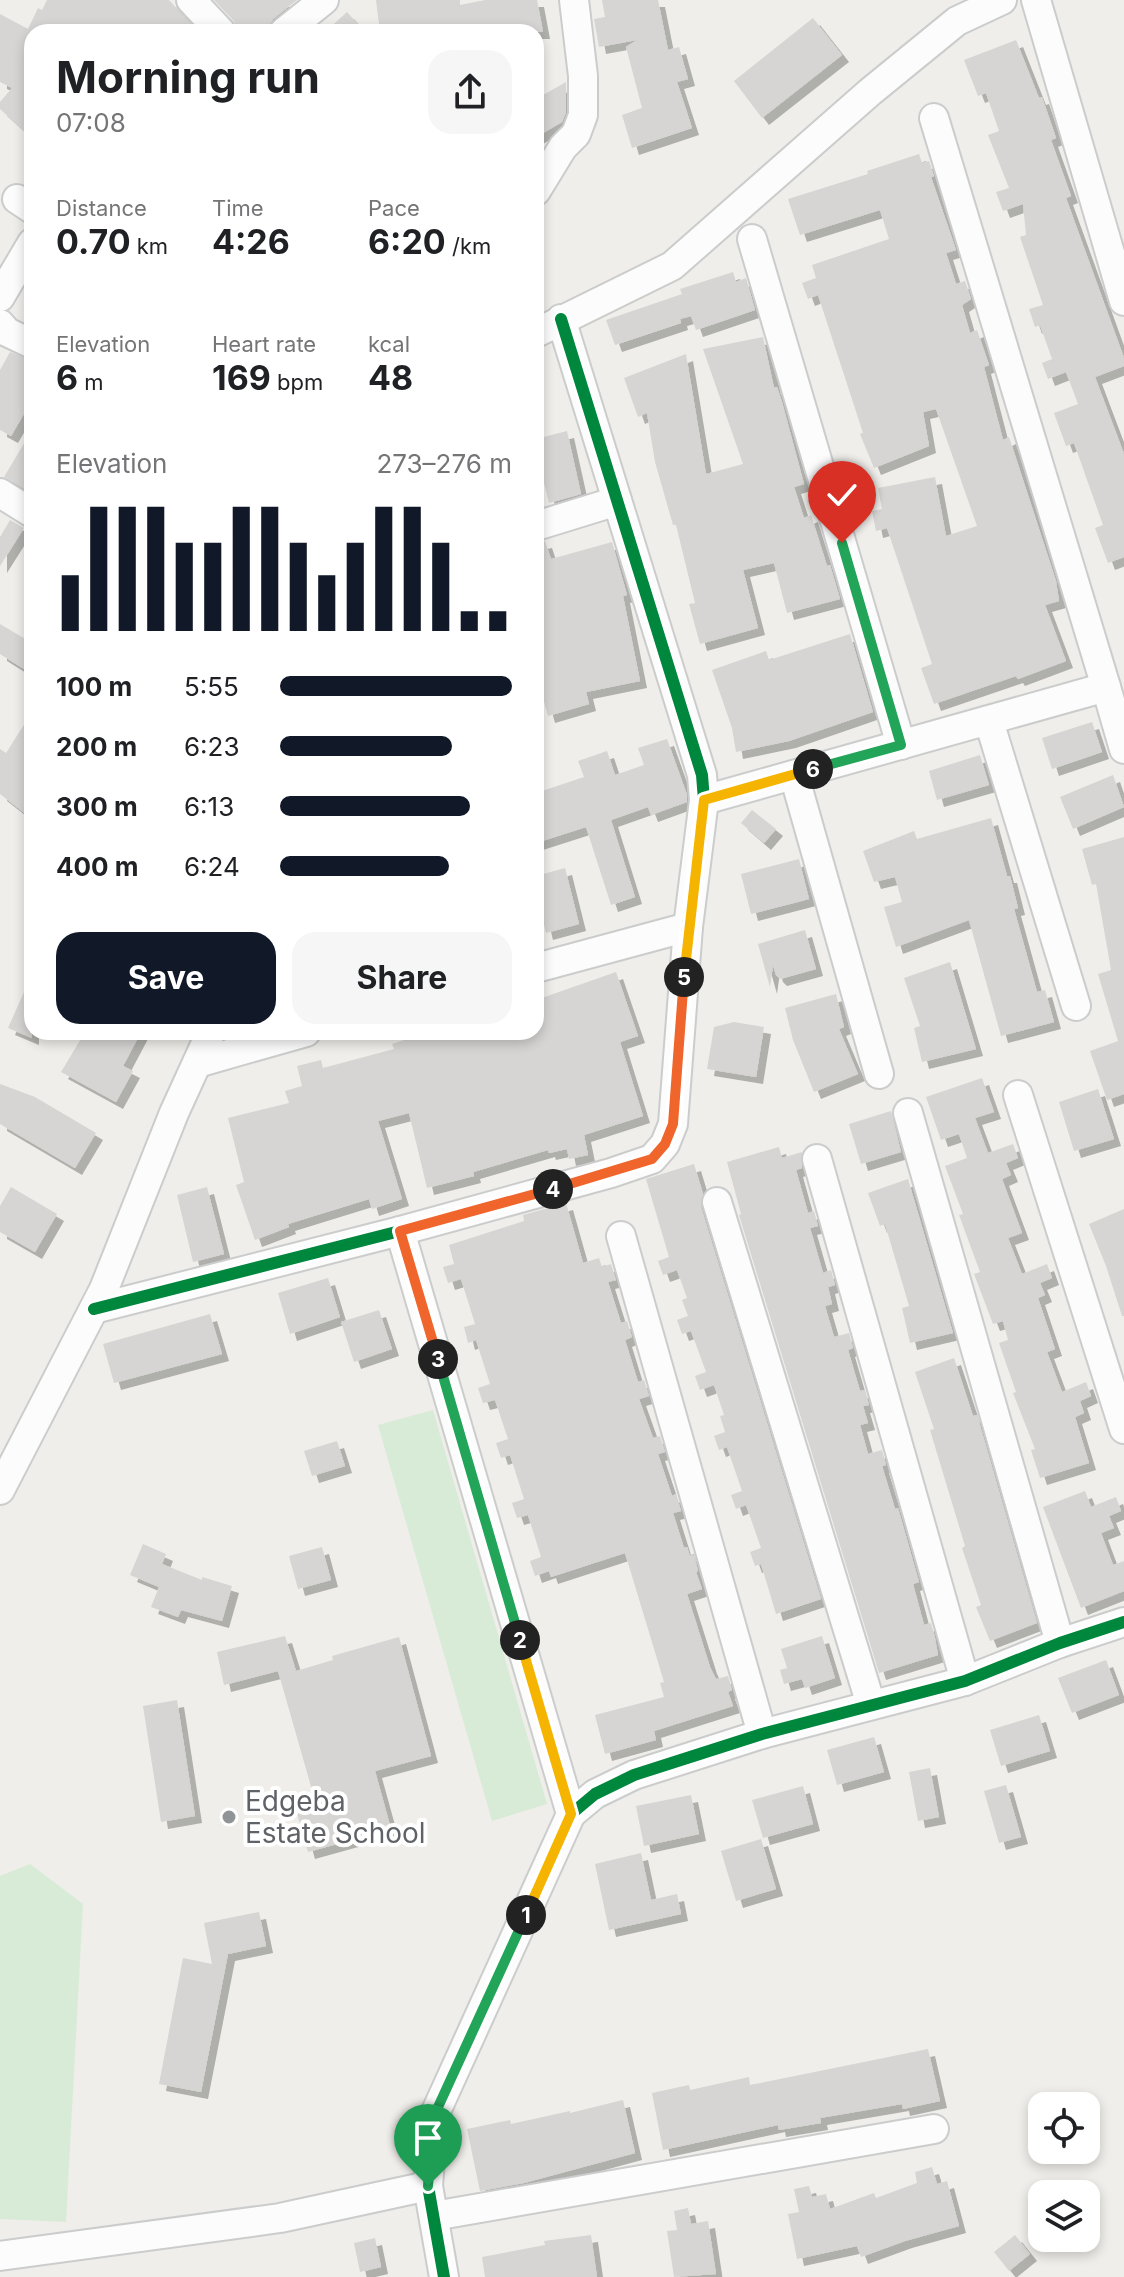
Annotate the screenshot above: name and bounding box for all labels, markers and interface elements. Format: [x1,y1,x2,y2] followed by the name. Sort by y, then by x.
[56,50,320,104] text: Morning run
[428,50,512,134] button: share
[56,107,126,138] text: 07:08
[56,195,147,221] text: Distance
[212,195,264,221] text: Time
[368,195,420,221] text: Pace
[56,221,131,262] text: 0.70
[212,221,290,262] text: 4:26
[368,221,446,262] text: 6:20
[131,233,168,259] text: km
[446,233,491,259] text: /km
[56,331,150,357] text: Elevation
[212,331,316,357] text: Heart rate
[368,331,410,357] text: kcal
[56,357,78,398] text: 6
[212,357,271,398] text: 169
[368,357,413,398] text: 48
[78,369,104,395] text: m
[271,369,323,395] text: bpm
[56,448,167,479] text: Elevation
[376,448,512,479] text: 273–276 m
[808,461,876,543] pin
[820,473,864,517] icon: check
[56,671,132,702] text: 100 m
[184,671,239,702] text: 5:55
[56,731,137,762] text: 200 m
[184,731,240,762] text: 6:23
[793,749,833,789] pin: 6
[806,756,820,782] text: 6
[56,791,138,822] text: 300 m
[184,791,234,822] text: 6:13
[56,851,139,882] text: 400 m
[184,851,240,882] text: 6:24
[56,932,276,1024] button: Save
[292,932,512,1024] button: Share
[664,957,704,997] pin: 5
[677,964,691,990] text: 5
[533,1169,573,1209] pin: 4
[546,1176,560,1202] text: 4
[418,1339,458,1379] pin: 3
[431,1346,445,1372] text: 3
[500,1620,540,1660] pin: 2
[513,1627,527,1653] text: 2
[245,1784,426,1850] place label: Edgeba Estate School
[220,1808,238,1826] marker: Edgeba Estate School
[506,1895,546,1935] pin: 1
[521,1902,531,1928] text: 1
[1028,2092,1100,2252] map controls
[1028,2092,1100,2164] button: locate
[394,2104,462,2186] pin
[406,2116,450,2160] icon: arrive
[1028,2180,1100,2252] button: layers

